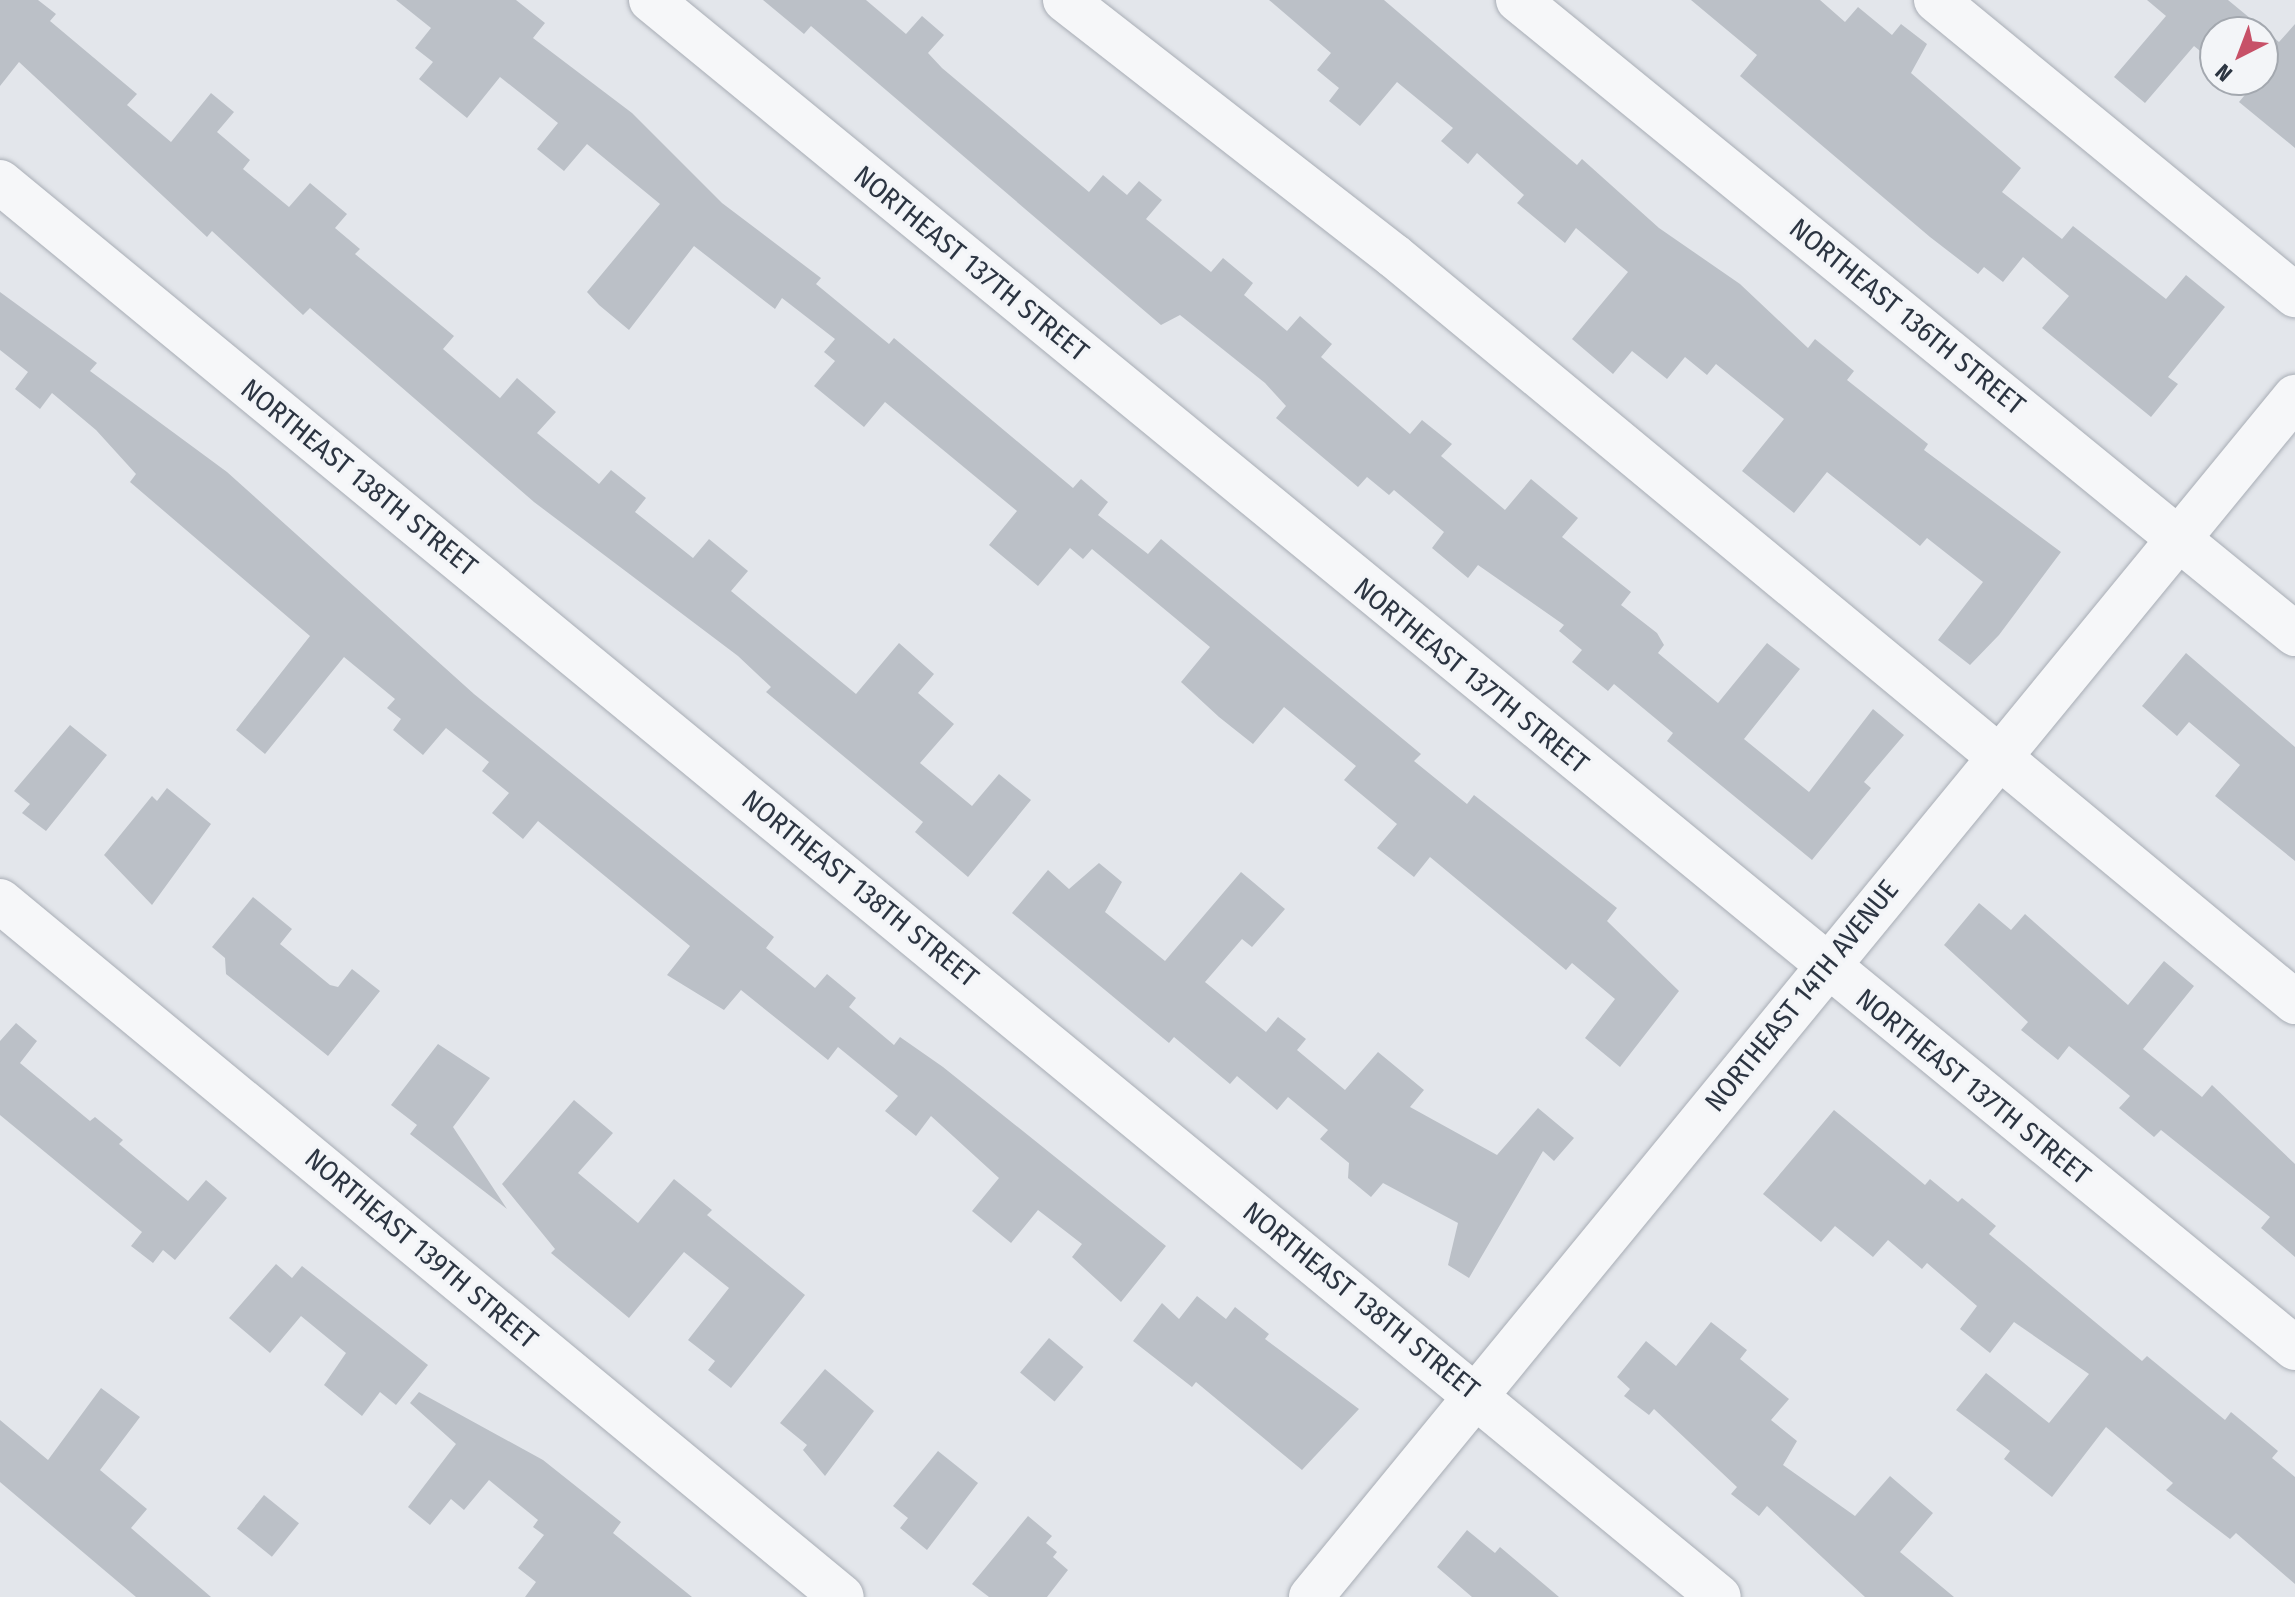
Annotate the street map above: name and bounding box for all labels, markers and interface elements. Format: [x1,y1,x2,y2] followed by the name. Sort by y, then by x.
[2199,16,2279,96] north arrow
[2210,58,2238,87] text: N
[847,159,1095,369] street label: NORTHEAST 137TH STREET
[1783,212,2031,422] street label: NORTHEAST 136TH STREET
[234,372,484,584] street label: NORTHEAST 138TH STREET
[1347,571,1595,781] street label: NORTHEAST 137TH STREET
[735,783,985,995] street label: NORTHEAST 138TH STREET
[1698,874,1906,1118] street label: NORTHEAST 14TH AVENUE
[1849,982,2097,1192] street label: NORTHEAST 137TH STREET
[298,1142,544,1356] street label: NORTHEAST 139TH STREET
[1236,1195,1486,1407] street label: NORTHEAST 138TH STREET

